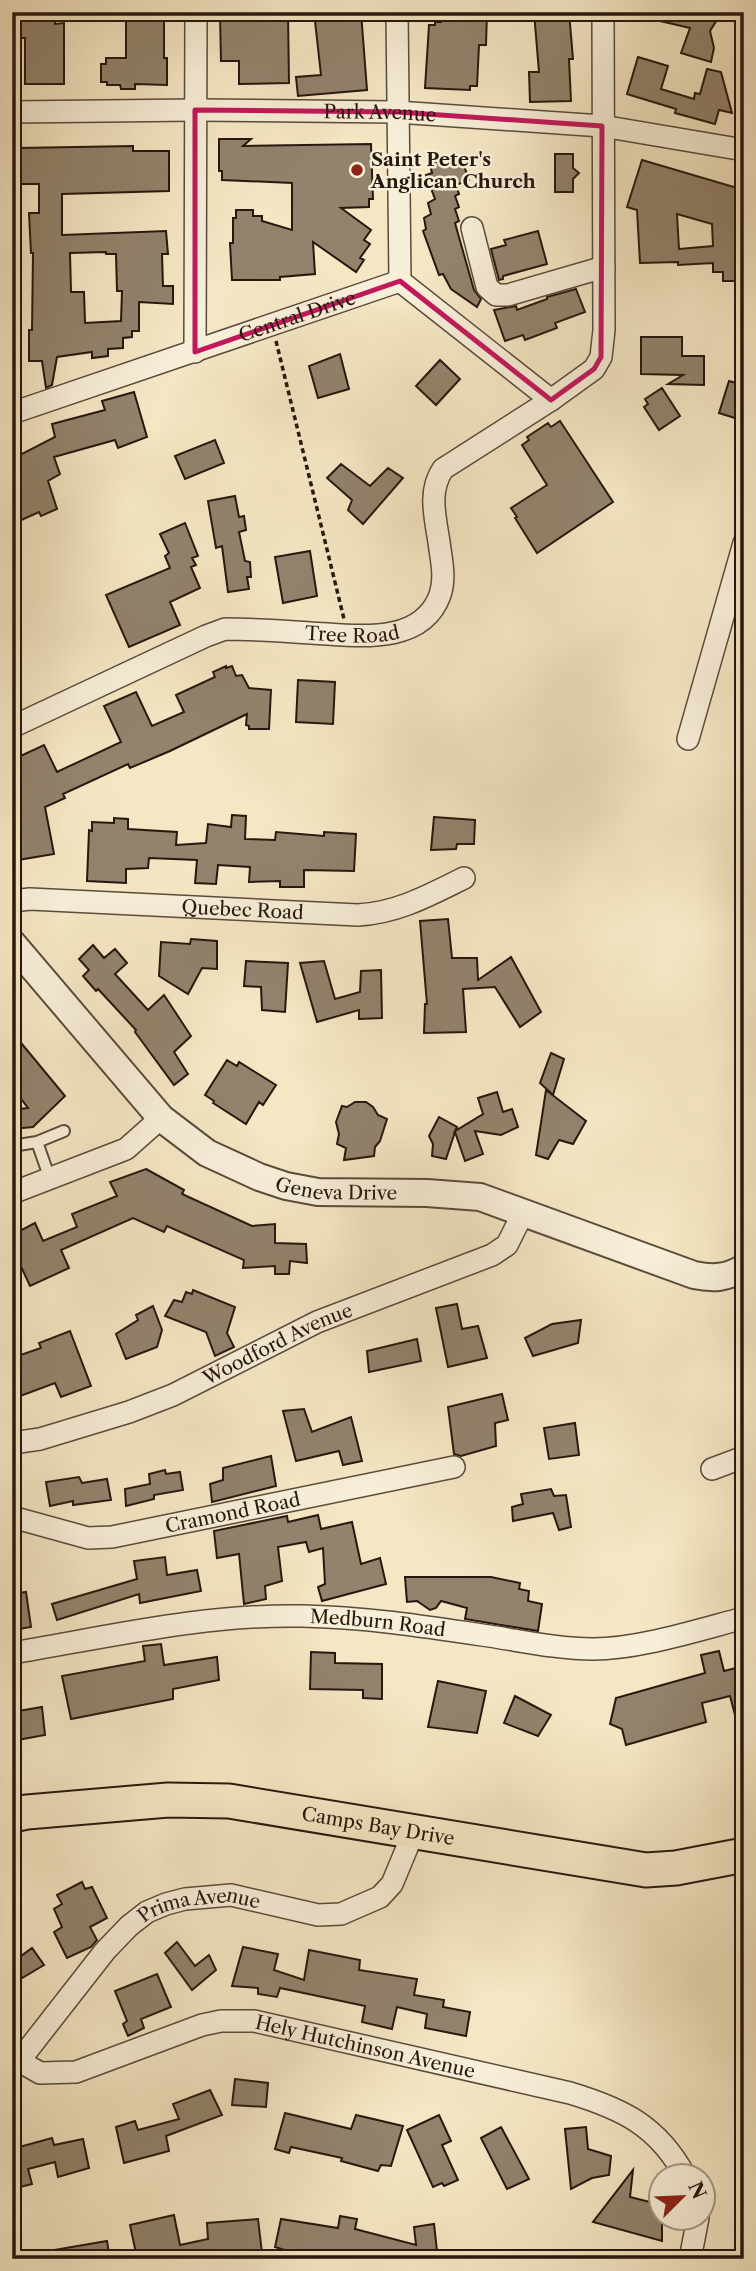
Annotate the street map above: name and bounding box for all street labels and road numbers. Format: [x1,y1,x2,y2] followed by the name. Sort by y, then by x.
[323,100,437,126] street label: Park Avenue
[236,286,358,347] street label: Central Drive
[305,620,402,647] street label: Tree Road
[181,895,305,924] street label: Quebec Road
[272,1172,397,1204] street label: Geneva Drive
[198,1298,356,1390] street label: Woodford Avenue
[163,1487,303,1537] street label: Cramond Road
[310,1605,448,1641] street label: Medburn Road
[300,1802,456,1850] street label: Camps Bay Drive
[133,1883,263,1927] street label: Prima Avenue
[253,2010,477,2083] street label: Hely Hutchinson Avenue

